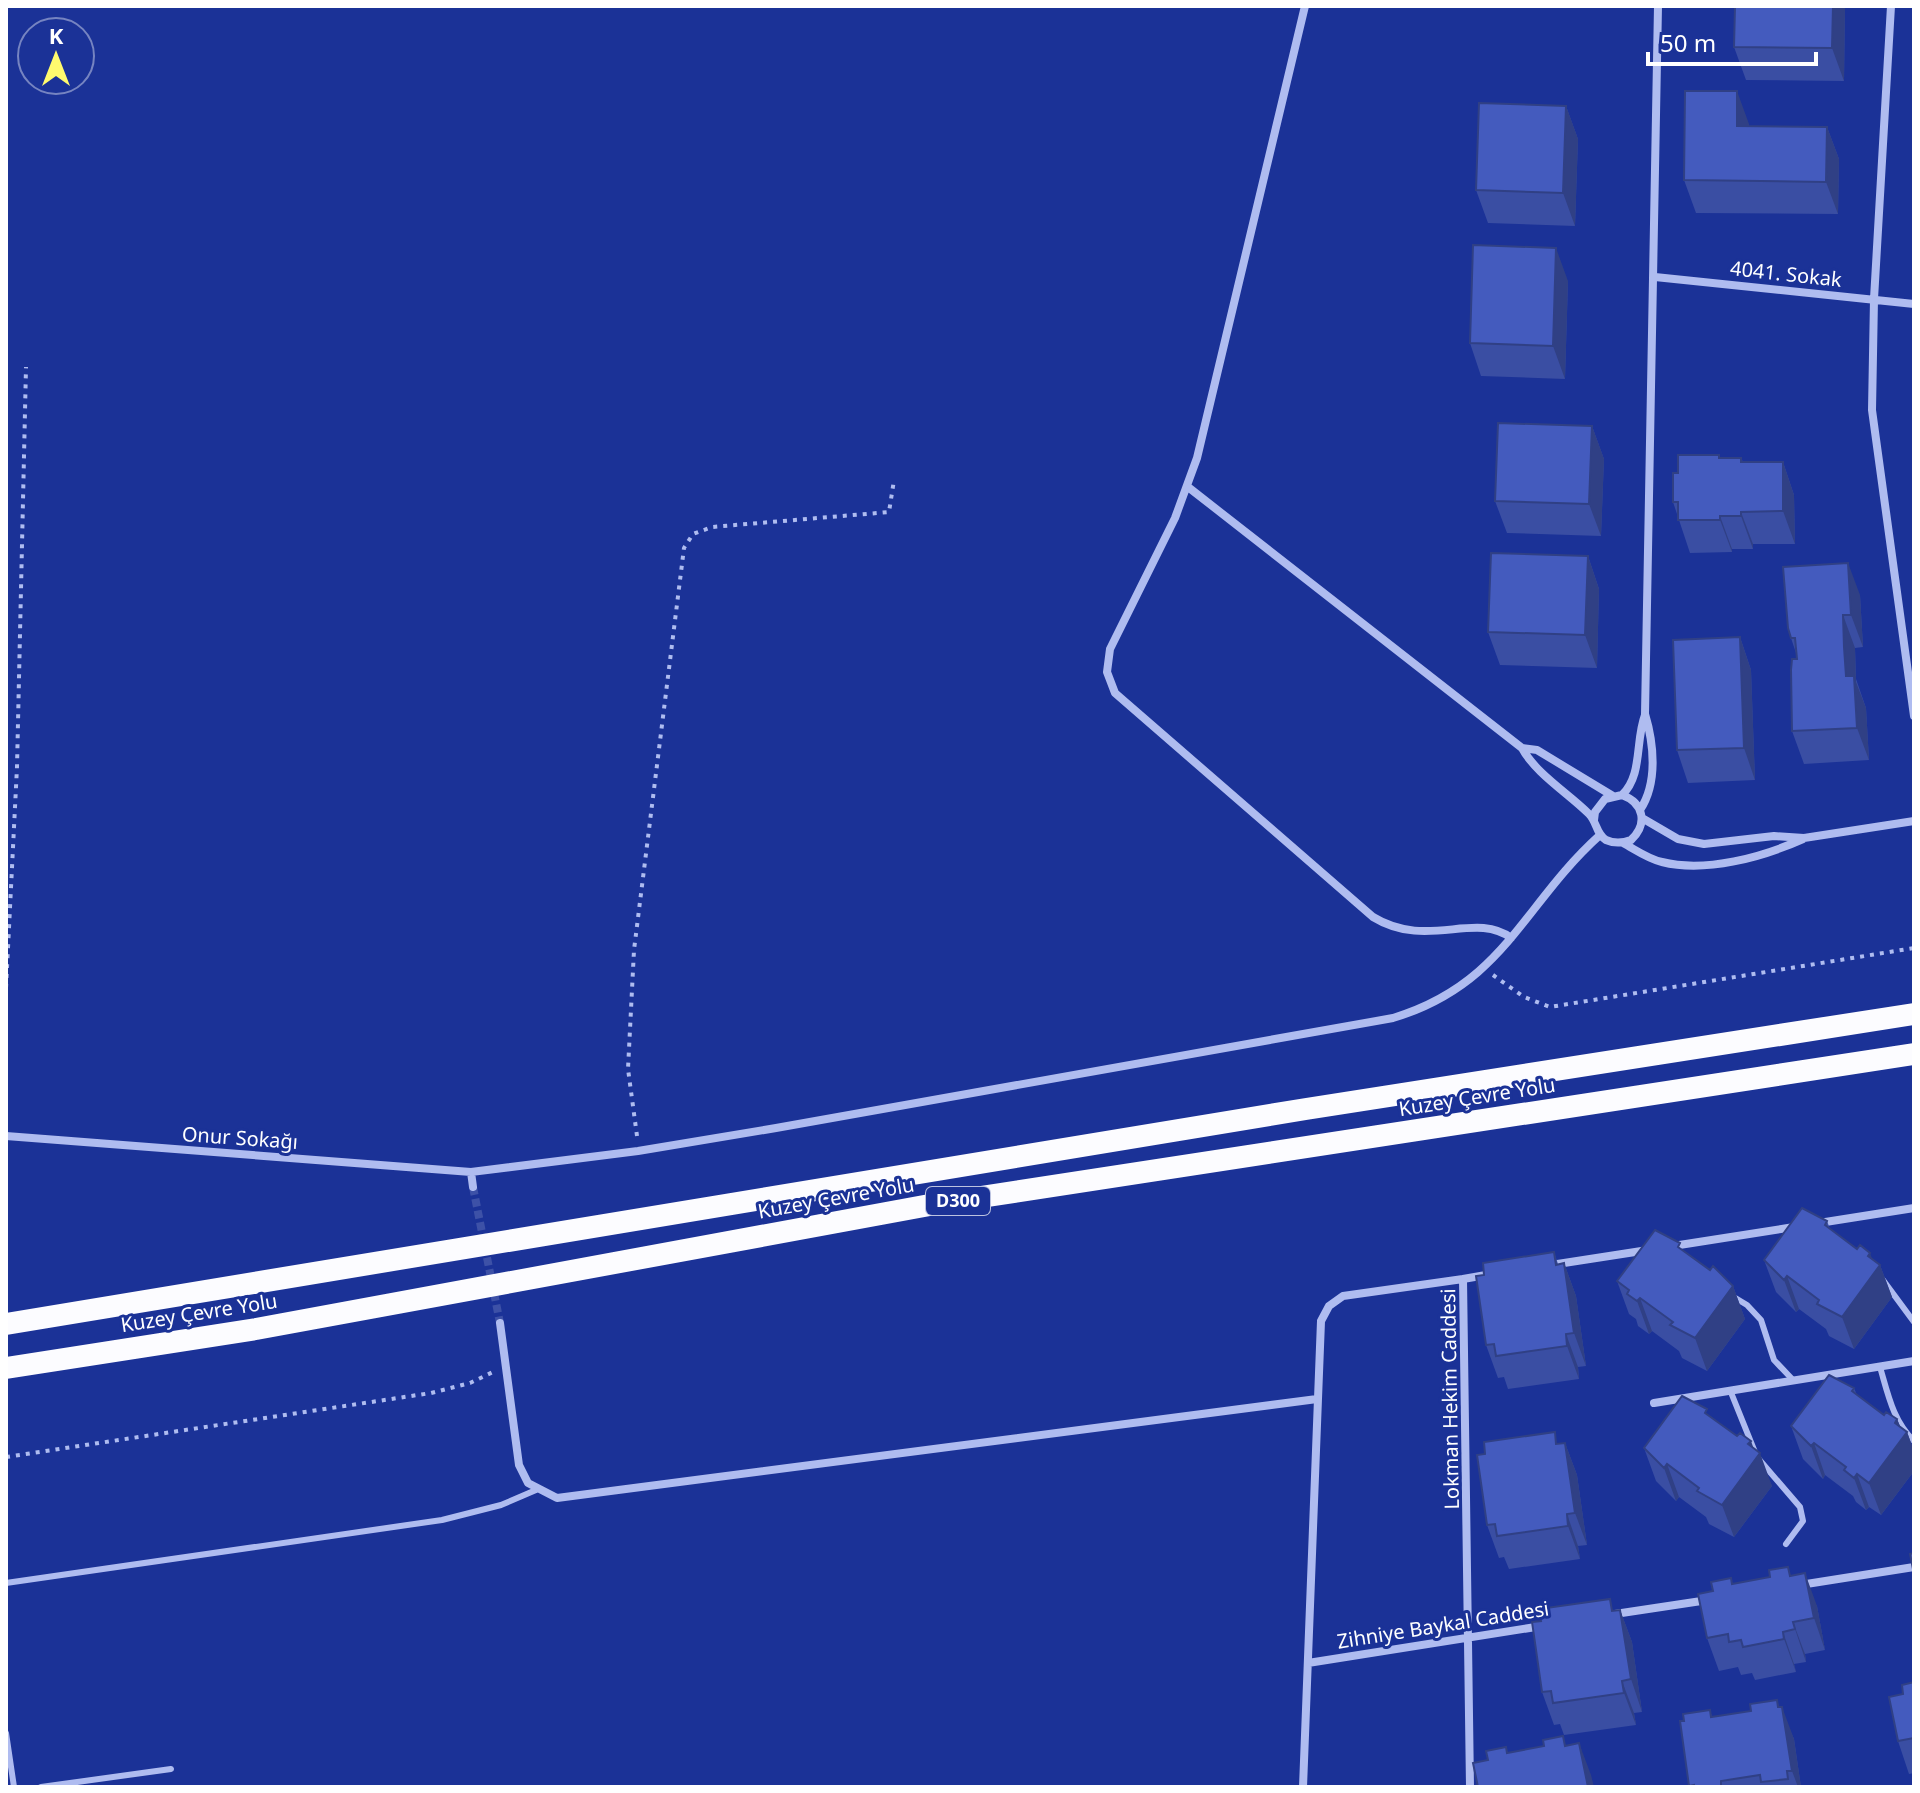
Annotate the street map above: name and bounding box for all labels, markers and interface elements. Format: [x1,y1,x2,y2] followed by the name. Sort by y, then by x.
[16,16,96,96] north arrow
[1648,16,1816,66] scale bar
[49,20,64,50] text: K
[1660,26,1716,59] text: 50 m
[1729,254,1843,293] street label: 4041. Sokak
[1397,1071,1557,1122] street label: Kuzey Çevre Yolu
[181,1120,299,1155] street label: Onur Sokağı
[756,1170,916,1225] street label: Kuzey Çevre Yolu
[926,1187,990,1215] road number: D300
[119,1287,279,1338] street label: Kuzey Çevre Yolu
[1434,1288,1465,1510] street label: Lokman Hekim Caddesi
[1335,1594,1551,1655] street label: Zihniye Baykal Caddesi

